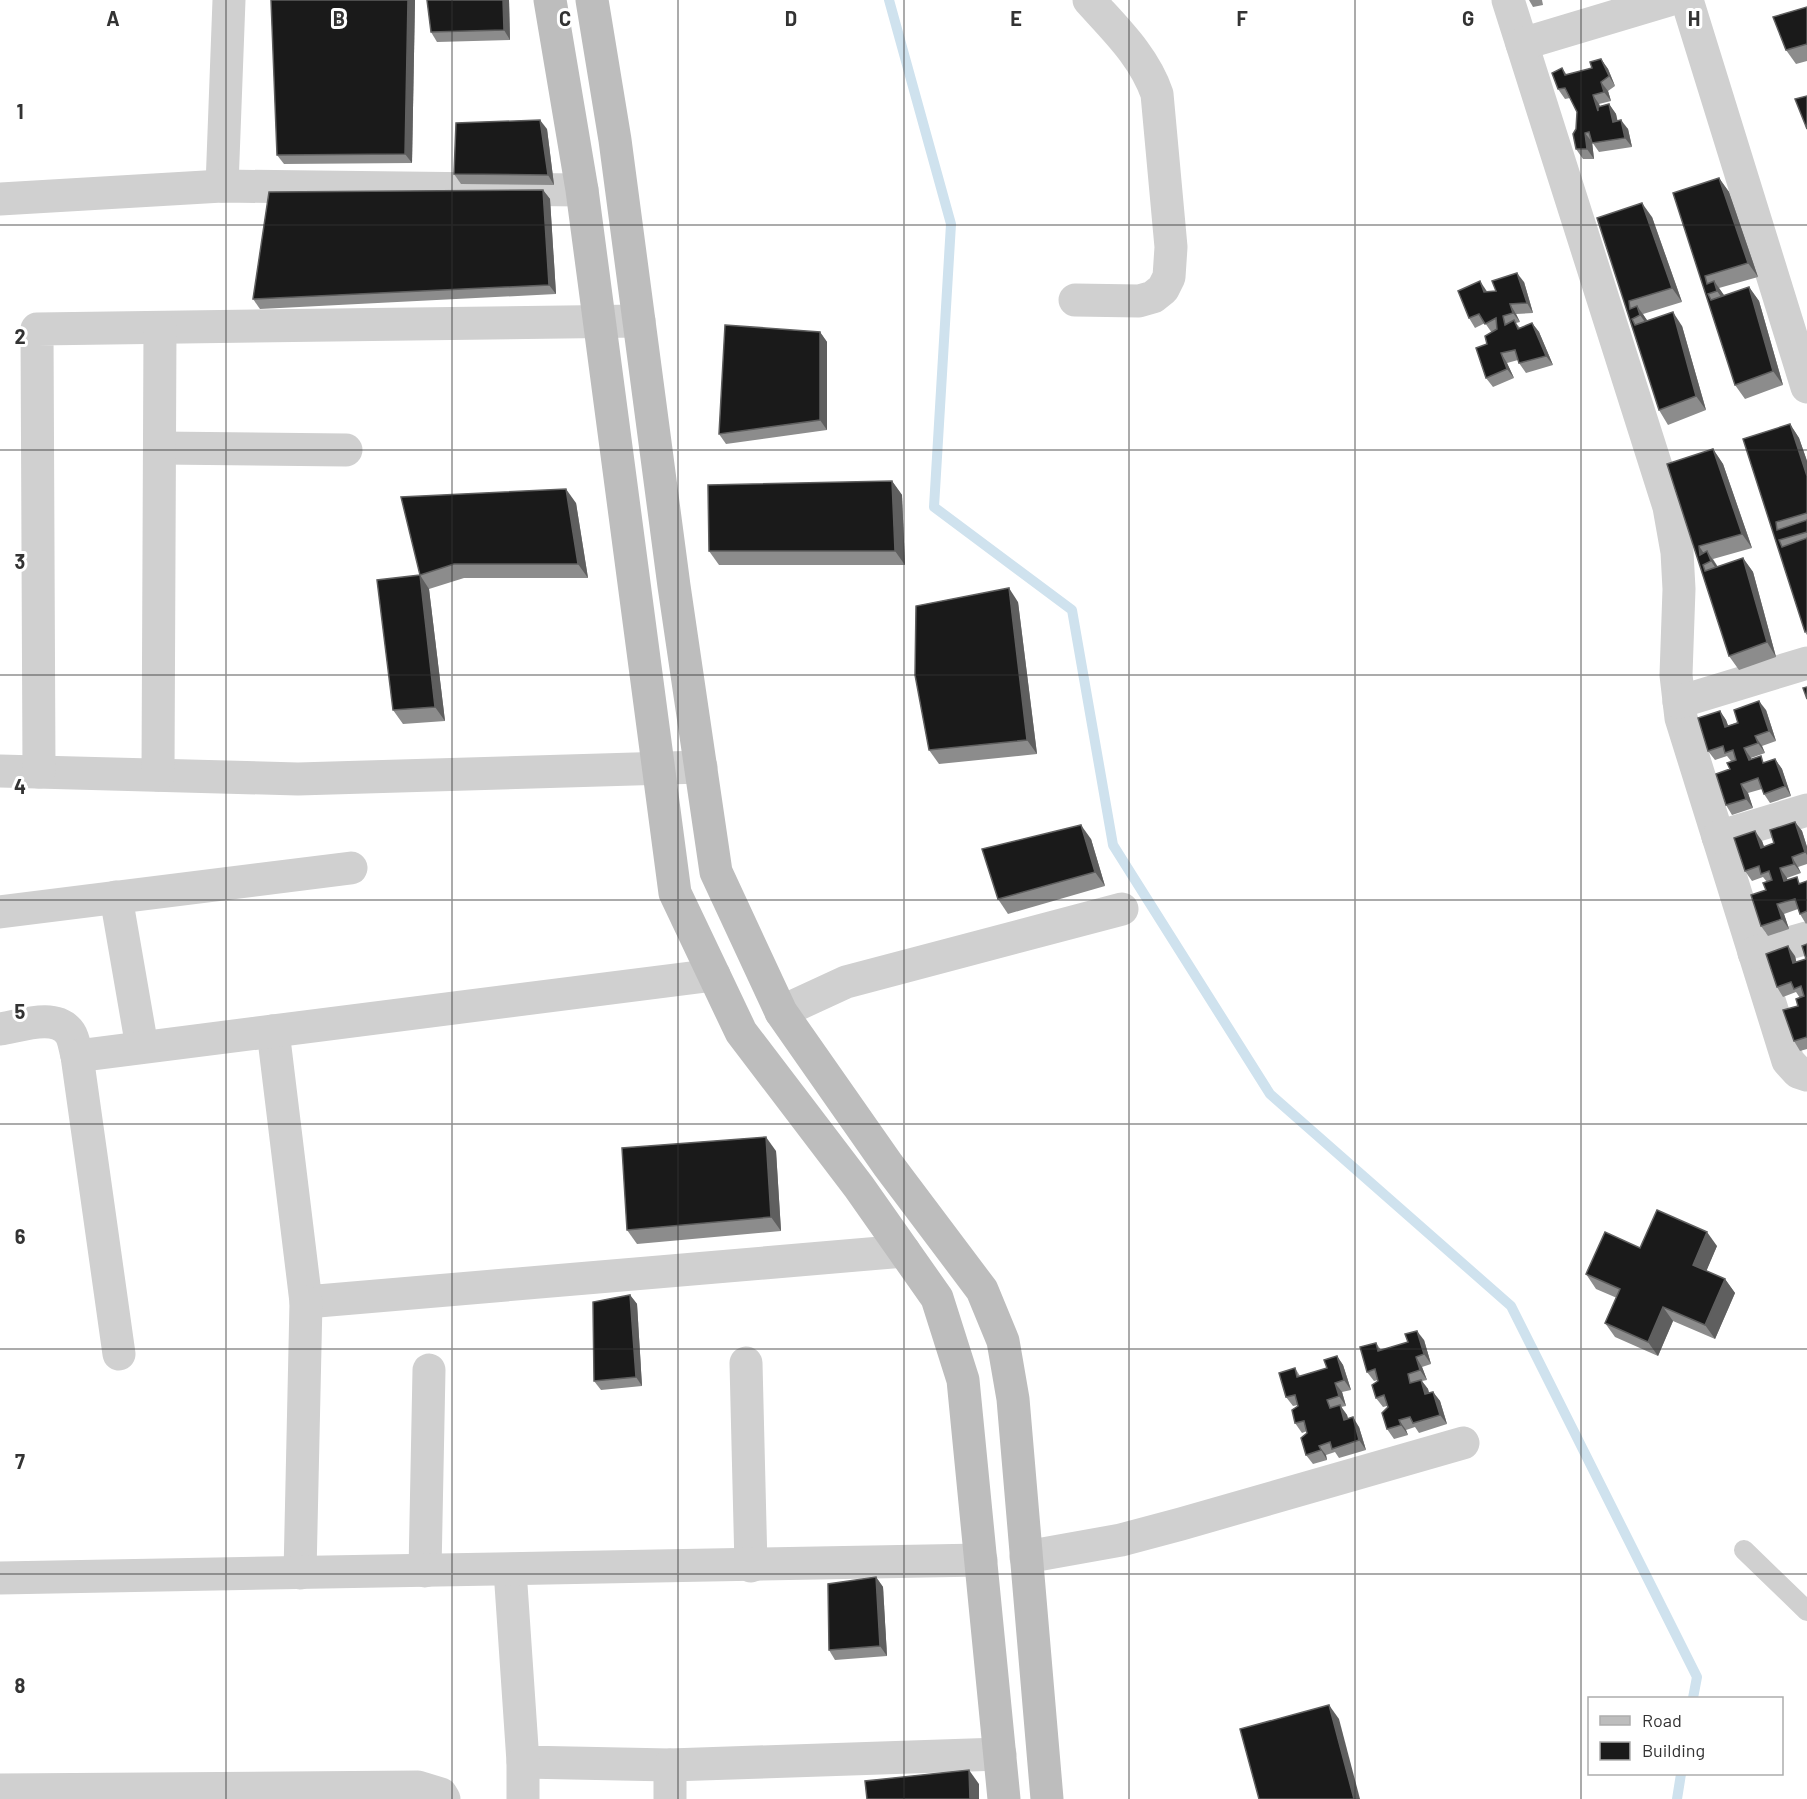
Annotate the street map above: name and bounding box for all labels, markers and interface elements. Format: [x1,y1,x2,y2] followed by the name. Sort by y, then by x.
[106,6,120,30] text: A
[333,6,345,30] text: B
[559,6,571,30] text: C
[785,6,797,30] text: D
[1010,6,1022,30] text: E
[1236,6,1248,30] text: F
[1462,6,1474,30] text: G
[1688,6,1700,30] text: H
[16,99,24,123] text: 1
[14,324,26,348] text: 2
[15,549,25,573] text: 3
[14,774,26,798] text: 4
[15,999,26,1023] text: 5
[15,1224,26,1248] text: 6
[15,1449,25,1473] text: 7
[15,1673,26,1697] text: 8
[1588,1697,1783,1775] legend
[1642,1709,1682,1731] text: Road
[1642,1739,1705,1761] text: Building

